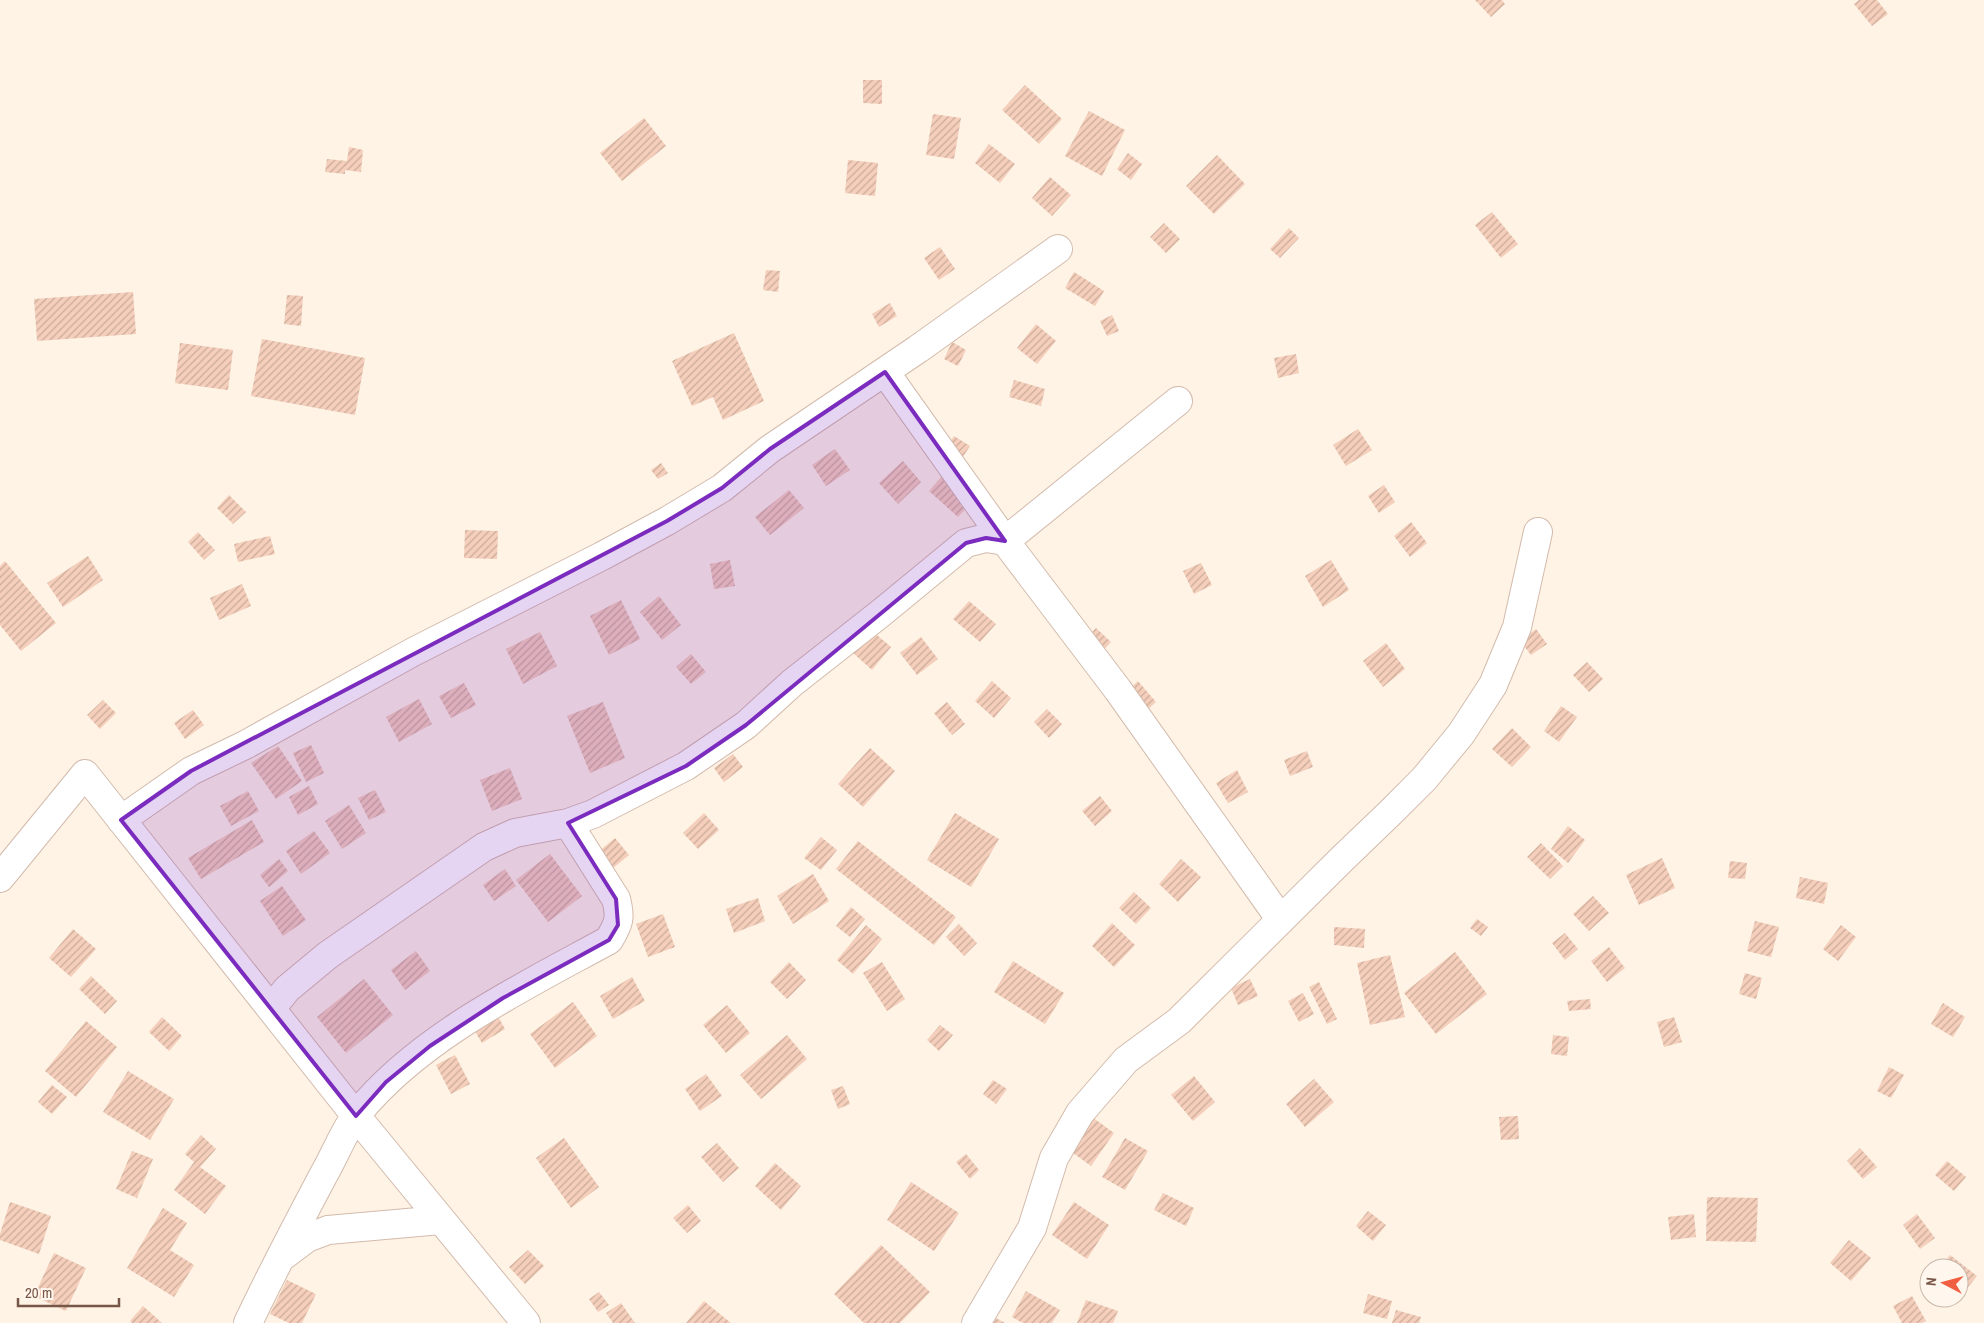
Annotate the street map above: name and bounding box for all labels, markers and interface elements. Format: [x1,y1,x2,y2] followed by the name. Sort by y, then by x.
[1919,1258,1969,1308] north arrow
[18,1276,119,1308] scale bar
[1922,1277,1940,1287] text: N
[25,1282,52,1303] text: 20 m

